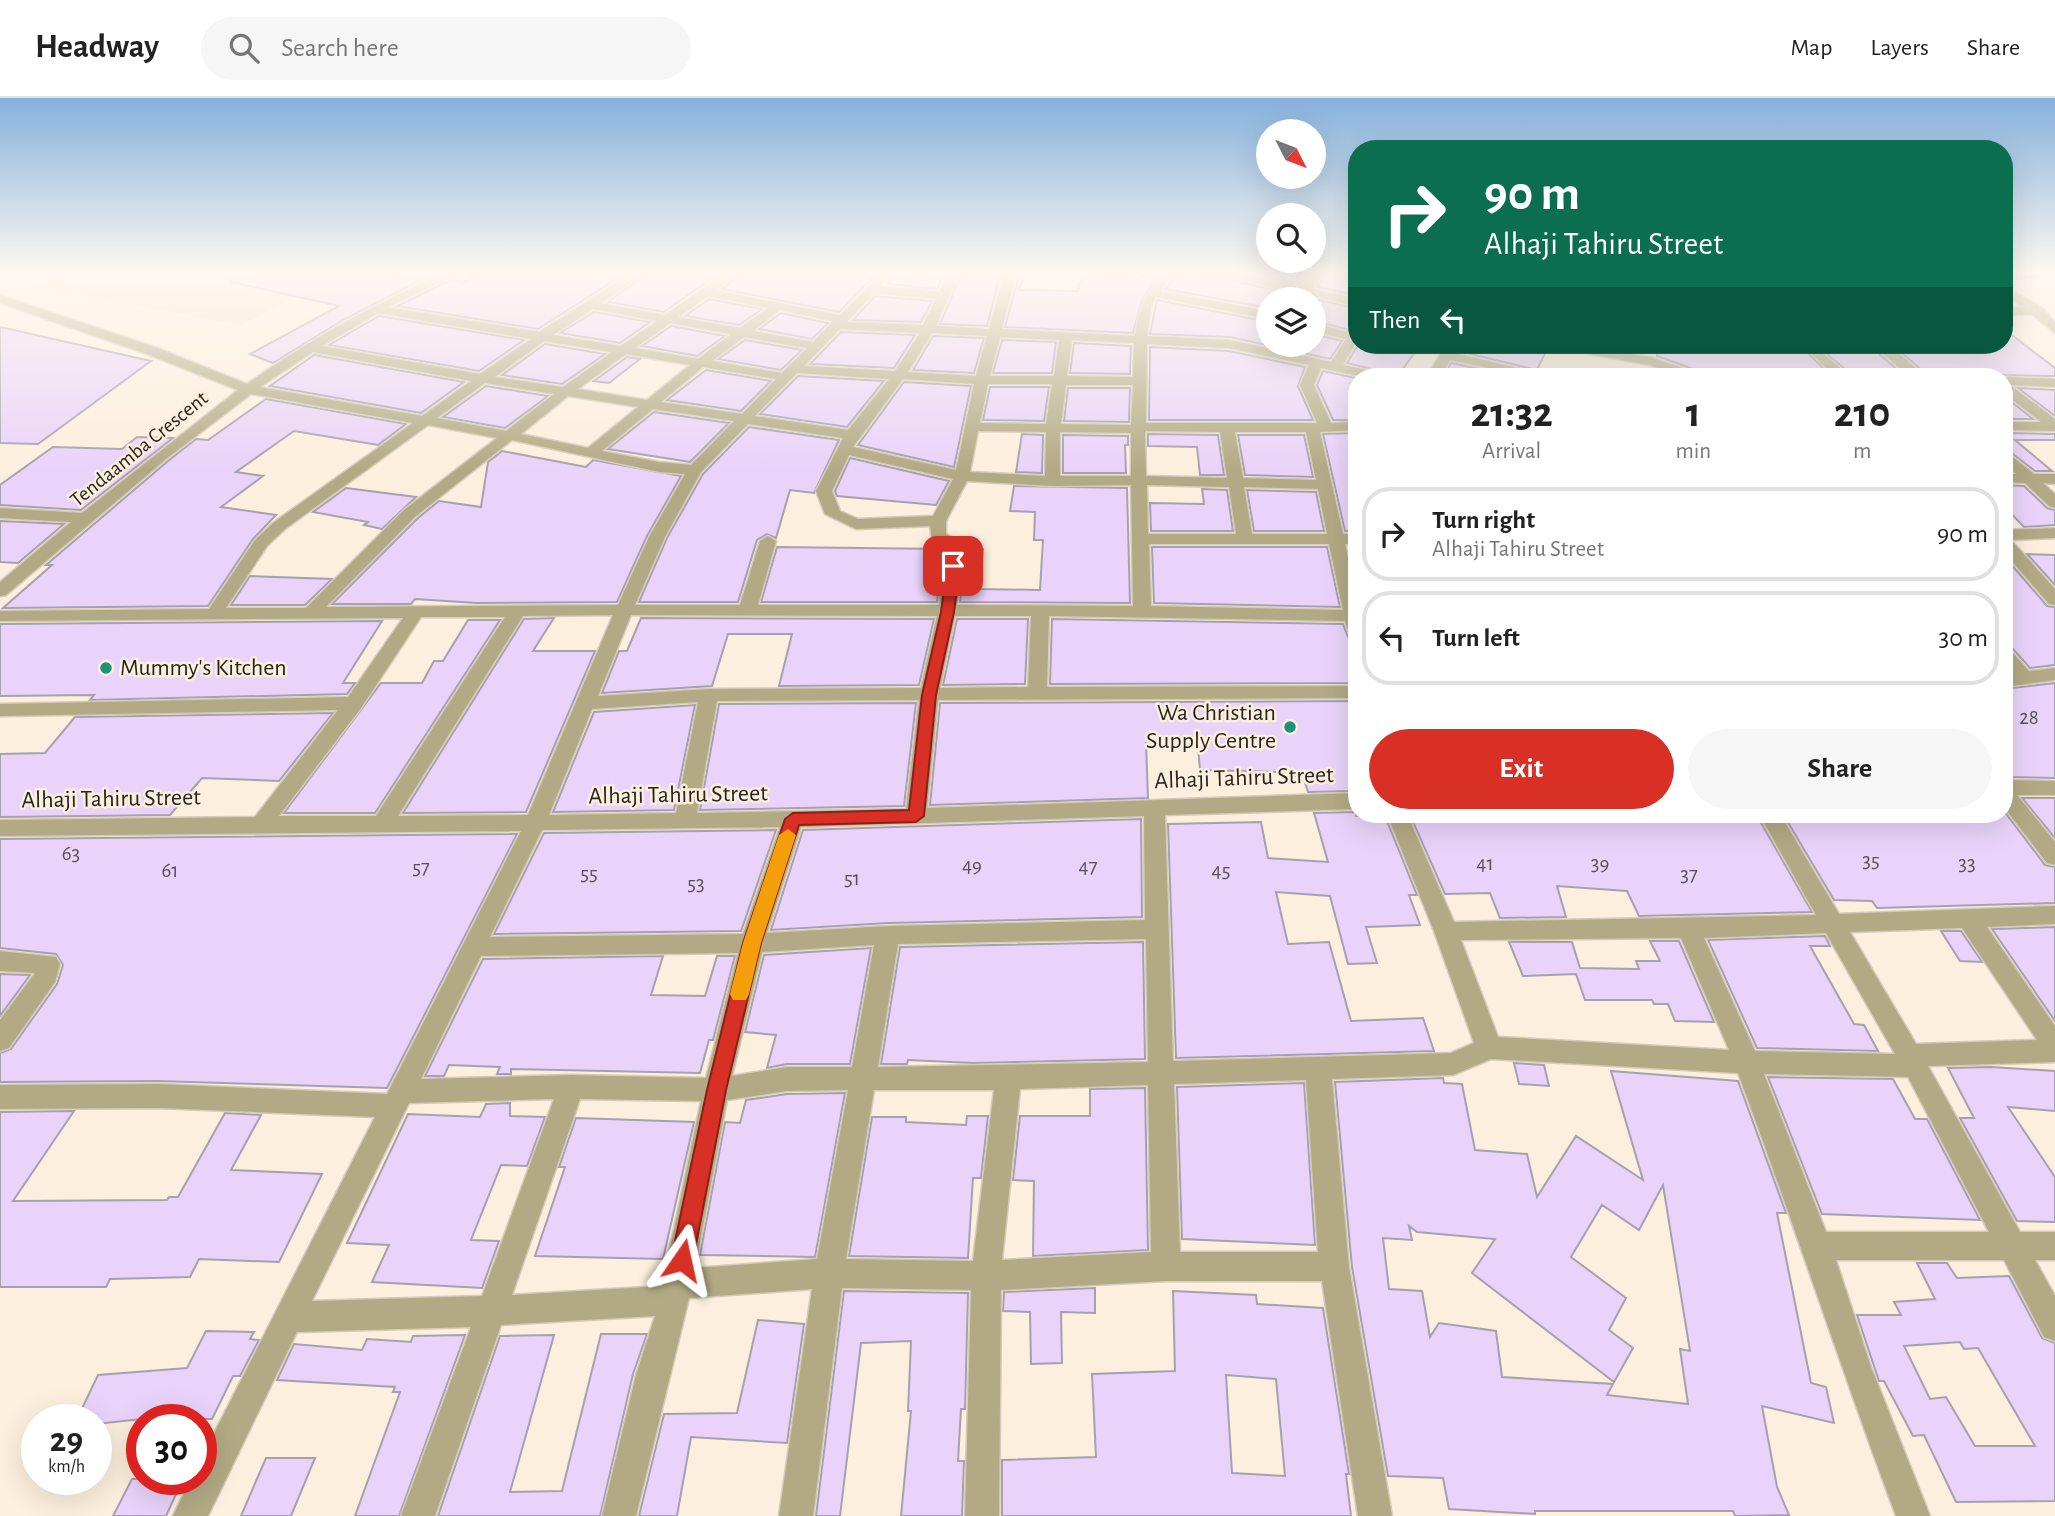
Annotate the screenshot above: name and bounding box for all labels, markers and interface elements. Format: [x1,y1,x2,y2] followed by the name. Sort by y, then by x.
[201,17,691,80] search box
[225,29,263,67] icon: search
[35,31,159,64] text: Headway
[281,35,399,61] text: Search here
[1790,36,1832,60] text: Map
[1870,36,1929,60] text: Layers
[1967,36,2020,60] text: Share
[1256,119,1326,189] north arrow
[1256,119,1326,357] map controls
[1369,168,1460,259] icon: right
[1484,170,1580,219] text: 90 m
[1256,203,1326,273] button: search
[1484,228,1723,260] text: Alhaji Tahiru Street
[1256,287,1326,357] button: layers
[1434,301,1472,339] icon: left
[1369,307,1420,333] text: Then
[66,387,212,511] street label: Tendaamba Crescent
[1470,392,1553,434] text: 21:32
[1686,392,1701,434] text: 1
[1834,392,1891,434] text: 210
[1482,440,1541,463] text: Arrival
[1675,440,1711,463] text: min
[1853,440,1871,463] text: m
[1432,507,1535,533] text: Turn right
[1373,515,1411,553] icon: right
[1937,521,1988,547] text: 90 m
[923,536,983,596] pin
[1432,538,1604,561] text: Alhaji Tahiru Street
[934,547,972,585] icon: arrive
[1373,619,1411,657] icon: left
[1432,625,1520,651] text: Turn left
[1938,625,1988,651] text: 30 m
[120,656,287,680] place label: Mummy's Kitchen
[98,660,114,676] marker: Mummy's Kitchen
[1146,701,1276,753] place label: Wa Christian Supply Centre
[2019,707,2039,728] house number: 28
[1282,719,1298,735] marker: Wa Christian Supply Centre
[1369,729,1674,809] button: Exit
[1688,729,1992,809] button: Share
[1154,763,1334,793] street label: Alhaji Tahiru Street
[588,781,768,809] street label: Alhaji Tahiru Street
[21,785,201,813] street label: Alhaji Tahiru Street
[62,843,80,864] house number: 63
[1862,850,1880,871] house number: 35
[1476,853,1494,874] house number: 41
[1591,853,1609,874] house number: 39
[1958,853,1976,874] house number: 33
[962,855,982,876] house number: 49
[1079,856,1098,877] house number: 47
[412,857,430,878] house number: 57
[161,860,179,881] house number: 61
[1212,860,1230,881] house number: 45
[580,863,598,884] house number: 55
[1680,864,1698,885] house number: 37
[844,868,860,889] house number: 51
[687,873,705,894] house number: 53
[645,1223,719,1297] position arrow
[126,1404,217,1495] speed limit sign: 30
[50,1423,83,1458] text: 29
[48,1458,85,1476] text: km/h

